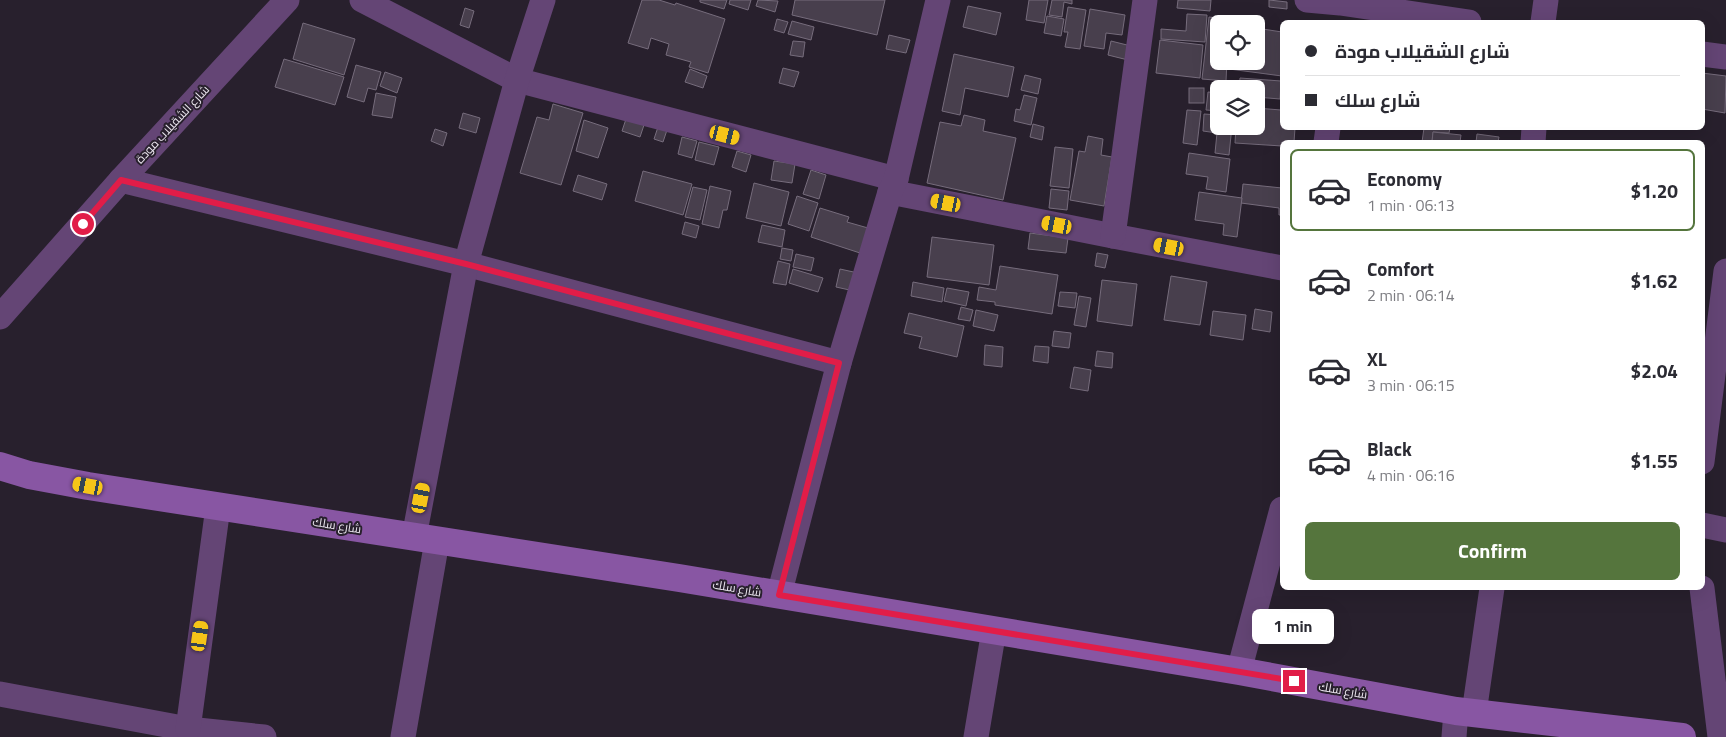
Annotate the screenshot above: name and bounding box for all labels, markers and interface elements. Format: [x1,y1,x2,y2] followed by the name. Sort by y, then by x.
[1210,15,1265,135] map controls
[1210,15,1265,70] button: locate
[1335,36,1510,65] text: شارع الشقيلاب مودة
[130,80,214,168] street label: شارع الشقيلاب مودة
[1210,80,1265,135] button: layers
[1335,85,1421,114] text: شارع سلك
[708,124,741,146] car
[1367,164,1442,193] text: Economy
[1307,168,1352,213] icon: car
[1631,176,1678,205] text: $1.20
[929,193,962,213] car
[1367,193,1455,217] text: 1 min · 06:13
[72,213,94,235] route start
[1040,215,1073,235] car
[1152,237,1185,257] car
[1367,254,1434,283] text: Comfort
[1307,258,1352,303] icon: car
[1631,266,1678,295] text: $1.62
[1367,283,1455,307] text: 2 min · 06:14
[1367,344,1387,373] text: XL
[1307,348,1352,393] icon: car
[1631,356,1678,385] text: $2.04
[1367,373,1455,397] text: 3 min · 06:15
[1367,434,1412,463] text: Black
[1307,438,1352,483] icon: car
[1631,446,1678,475] text: $1.55
[1367,463,1455,487] text: 4 min · 06:16
[71,476,104,496] car
[410,482,431,514] car
[311,512,363,538] street label: شارع سلك
[1305,522,1680,580] button: Confirm
[711,574,763,602] street label: شارع سلك
[1253,608,1335,644] callout: 1 min
[1274,614,1312,638] text: 1 min
[190,620,209,652] car
[1283,670,1305,692] route end
[1317,676,1369,704] street label: شارع سلك

